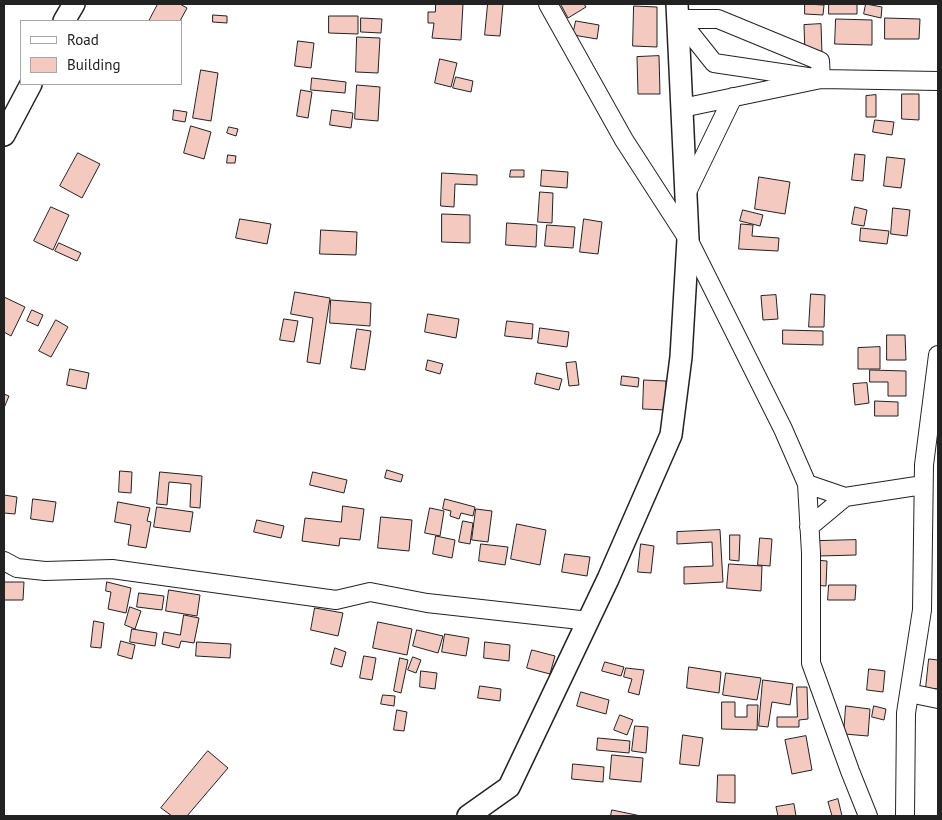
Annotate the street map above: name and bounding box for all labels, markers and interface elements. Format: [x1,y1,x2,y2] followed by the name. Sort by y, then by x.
[20,20,182,85] legend
[67,30,99,49] text: Road
[67,55,121,74] text: Building

